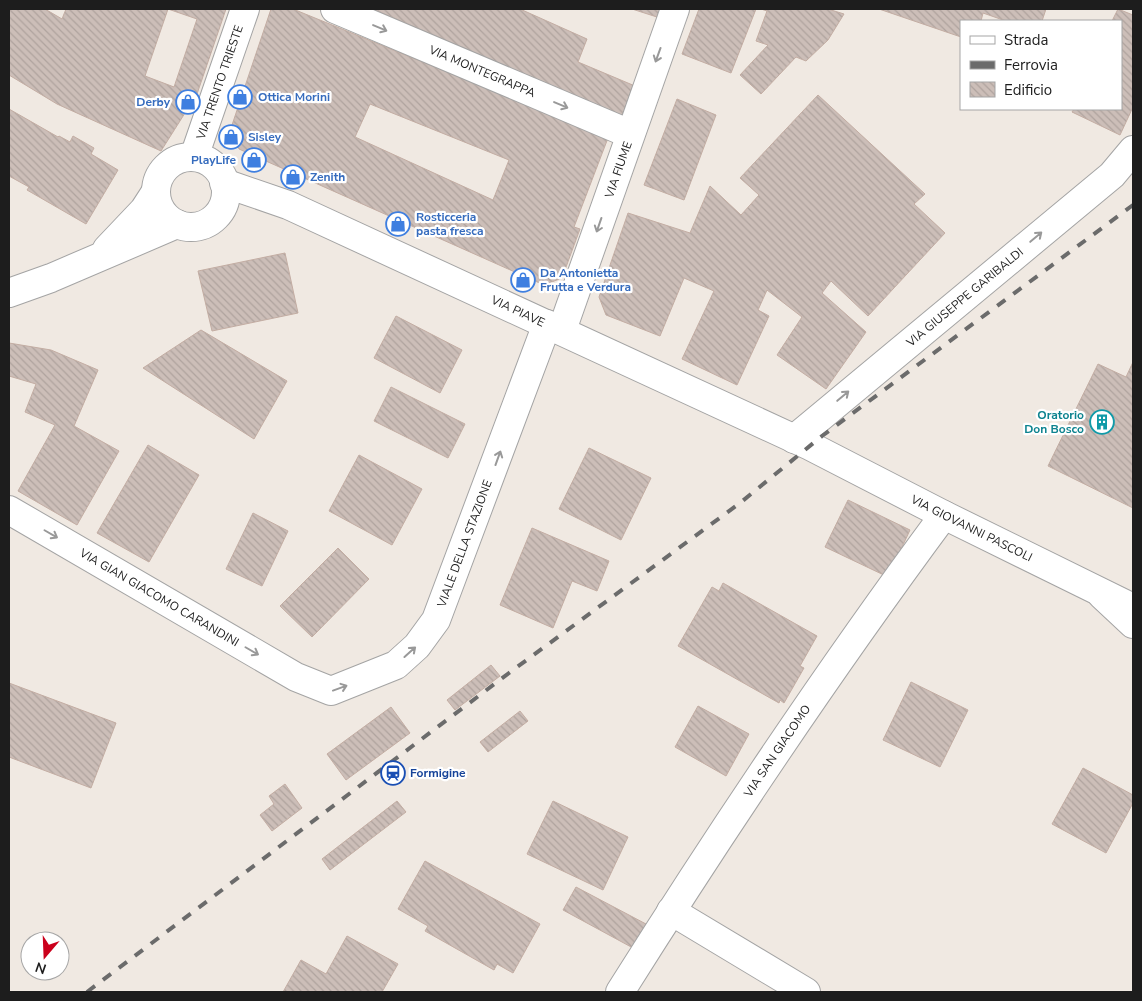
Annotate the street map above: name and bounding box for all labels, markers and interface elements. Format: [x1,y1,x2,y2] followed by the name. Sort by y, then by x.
[960,20,1122,110] legend
[192,23,247,143] street label: VIA TRENTO TRIESTE
[372,23,387,33] one-way arrow
[1004,30,1048,50] text: Strada
[426,41,538,101] street label: VIA MONTEGRAPPA
[653,46,662,62] one-way arrow
[1004,55,1058,75] text: Ferrovia
[1004,80,1052,100] text: Edificio
[227,84,253,110] shop icon: Ottica Morini
[175,89,201,115] shop icon: Derby
[258,89,330,105] place label: Ottica Morini
[136,94,171,110] place label: Derby
[553,101,568,111] one-way arrow
[218,124,244,150] shop icon: Sisley
[248,129,282,145] place label: Sisley
[601,139,636,201] street label: VIA FIUME
[241,147,267,173] shop icon: PlayLife
[191,152,236,168] place label: PlayLife
[280,164,306,190] shop icon: Zenith
[310,169,345,185] place label: Zenith
[416,209,484,239] place label: Rosticceria pasta fresca
[385,211,411,237] shop icon: Rosticceria pasta fresca
[593,216,603,232] one-way arrow
[1029,232,1042,243] one-way arrow
[902,244,1027,351] street label: VIA GIUSEPPE GARIBALDI
[540,265,631,295] place label: Da Antonietta Frutta e Verdura
[510,267,536,293] shop icon: Da Antonietta Frutta e Verdura
[488,292,547,330] street label: VIA PIAVE
[837,391,850,402] one-way arrow
[1024,407,1084,437] place label: Oratorio Don Bosco
[1089,409,1115,435] building icon: Oratorio Don Bosco
[494,450,503,466] one-way arrow
[433,478,496,610] street label: VIALE DELLA STAZIONE
[907,491,1035,565] street label: VIA GIOVANNI PASCOLI
[43,530,57,540] one-way arrow
[76,544,242,650] street label: VIA GIAN GIACOMO CARANDINI
[404,646,417,658] one-way arrow
[244,647,259,657] one-way arrow
[332,683,347,692] one-way arrow
[740,702,814,801] street label: VIA SAN GIACOMO
[380,760,406,786] station icon: Formigine
[410,765,466,781] place label: Formigine
[20,931,70,981] north arrow
[33,957,49,979] text: N

